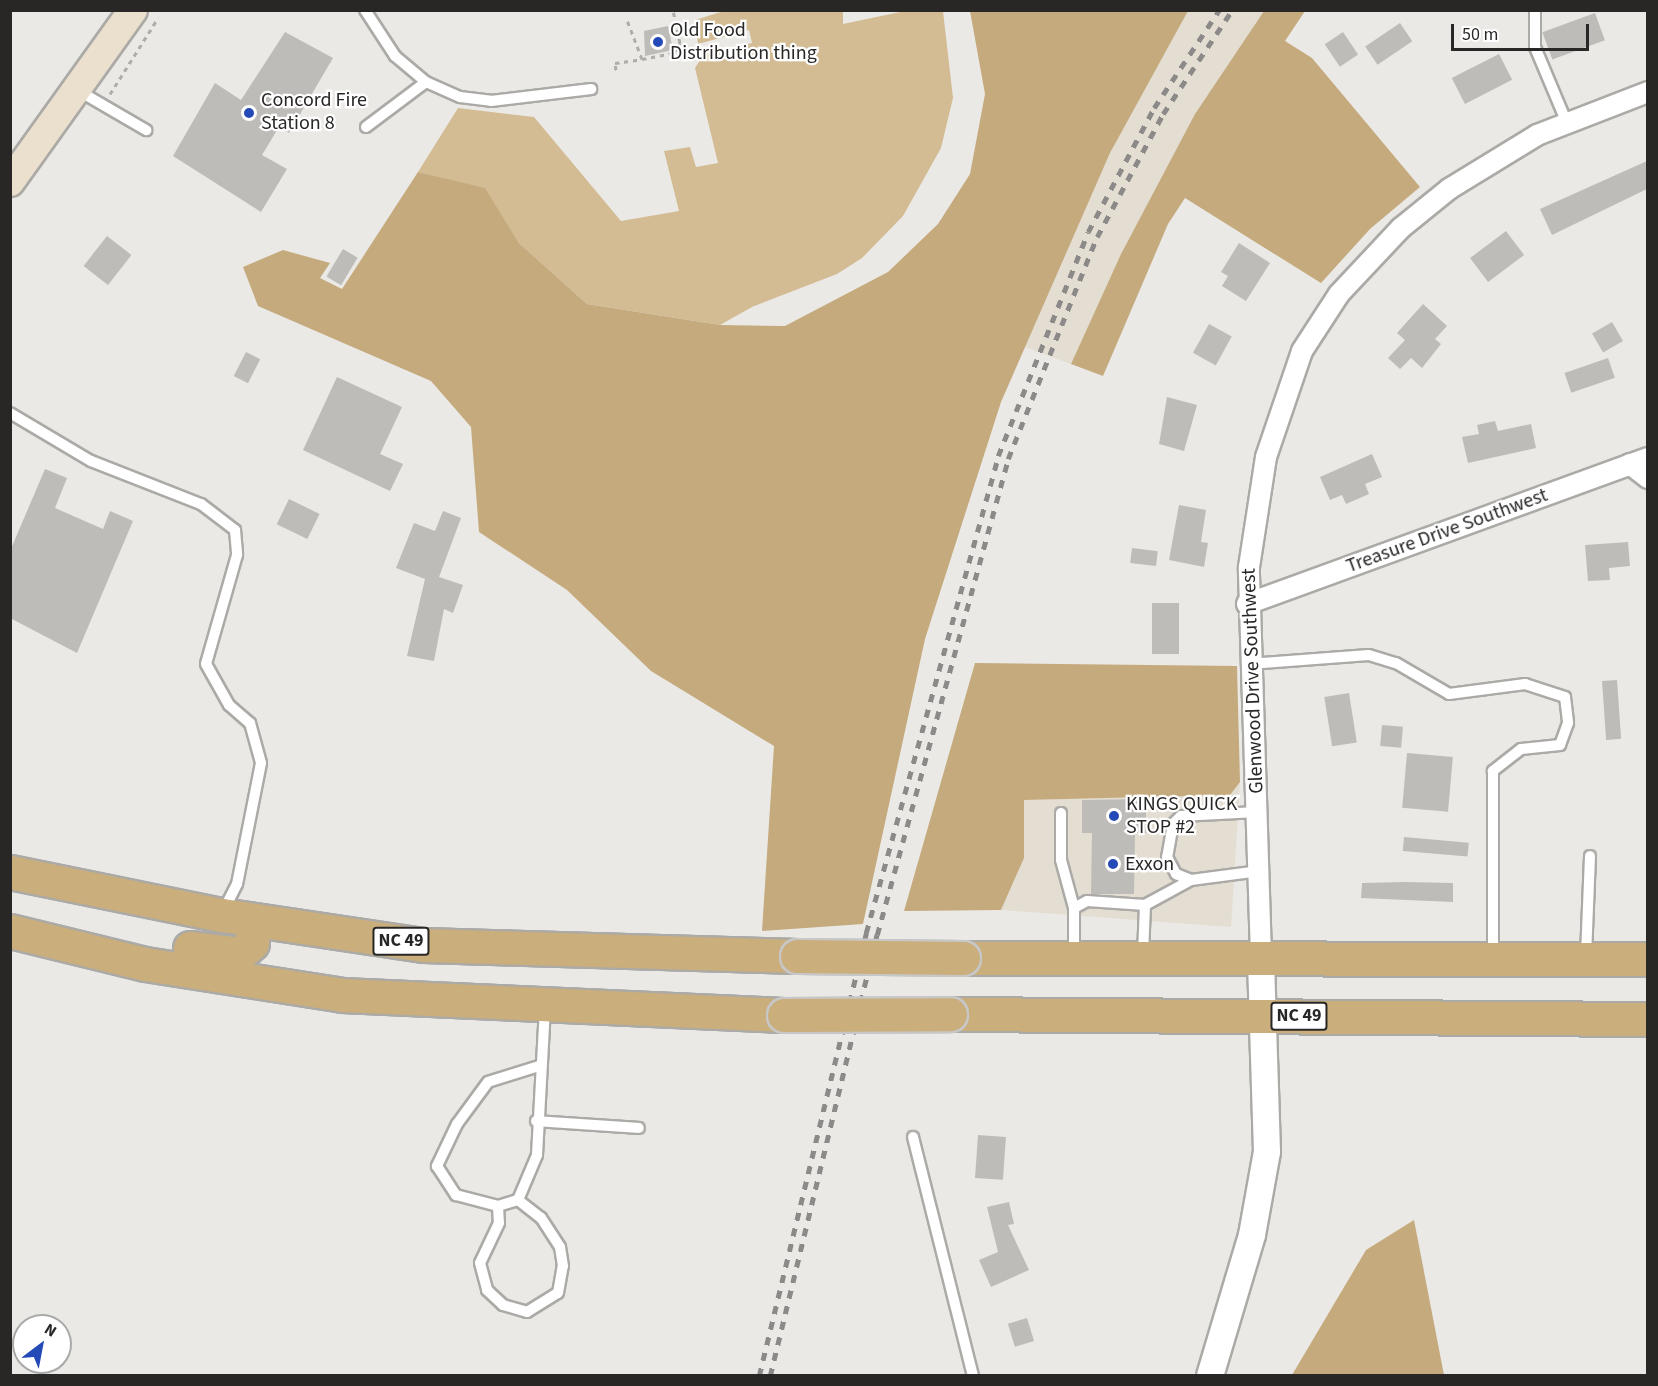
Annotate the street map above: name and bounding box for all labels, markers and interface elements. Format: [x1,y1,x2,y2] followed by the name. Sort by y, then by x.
[1454,12,1592,50] scale bar
[670,19,817,66] place label: Old Food Distribution thing
[1462,22,1498,47] text: 50 m
[651,35,665,49] marker: Old Food Distribution thing
[261,89,367,136] place label: Concord Fire Station 8
[242,106,256,120] marker: Concord Fire Station 8
[1343,483,1551,579] street label: Treasure Drive Southwest
[1237,568,1269,794] street label: Glenwood Drive Southwest
[1126,792,1237,839] place label: KINGS QUICK STOP #2
[1107,809,1121,823] marker: KINGS QUICK STOP #2
[1125,852,1174,876] place label: Exxon
[1106,857,1120,871] marker: Exxon
[371,926,431,956] road number: NC 49
[1269,1001,1329,1031] road number: NC 49
[12,1314,72,1374] north arrow
[40,1318,61,1343] text: N

